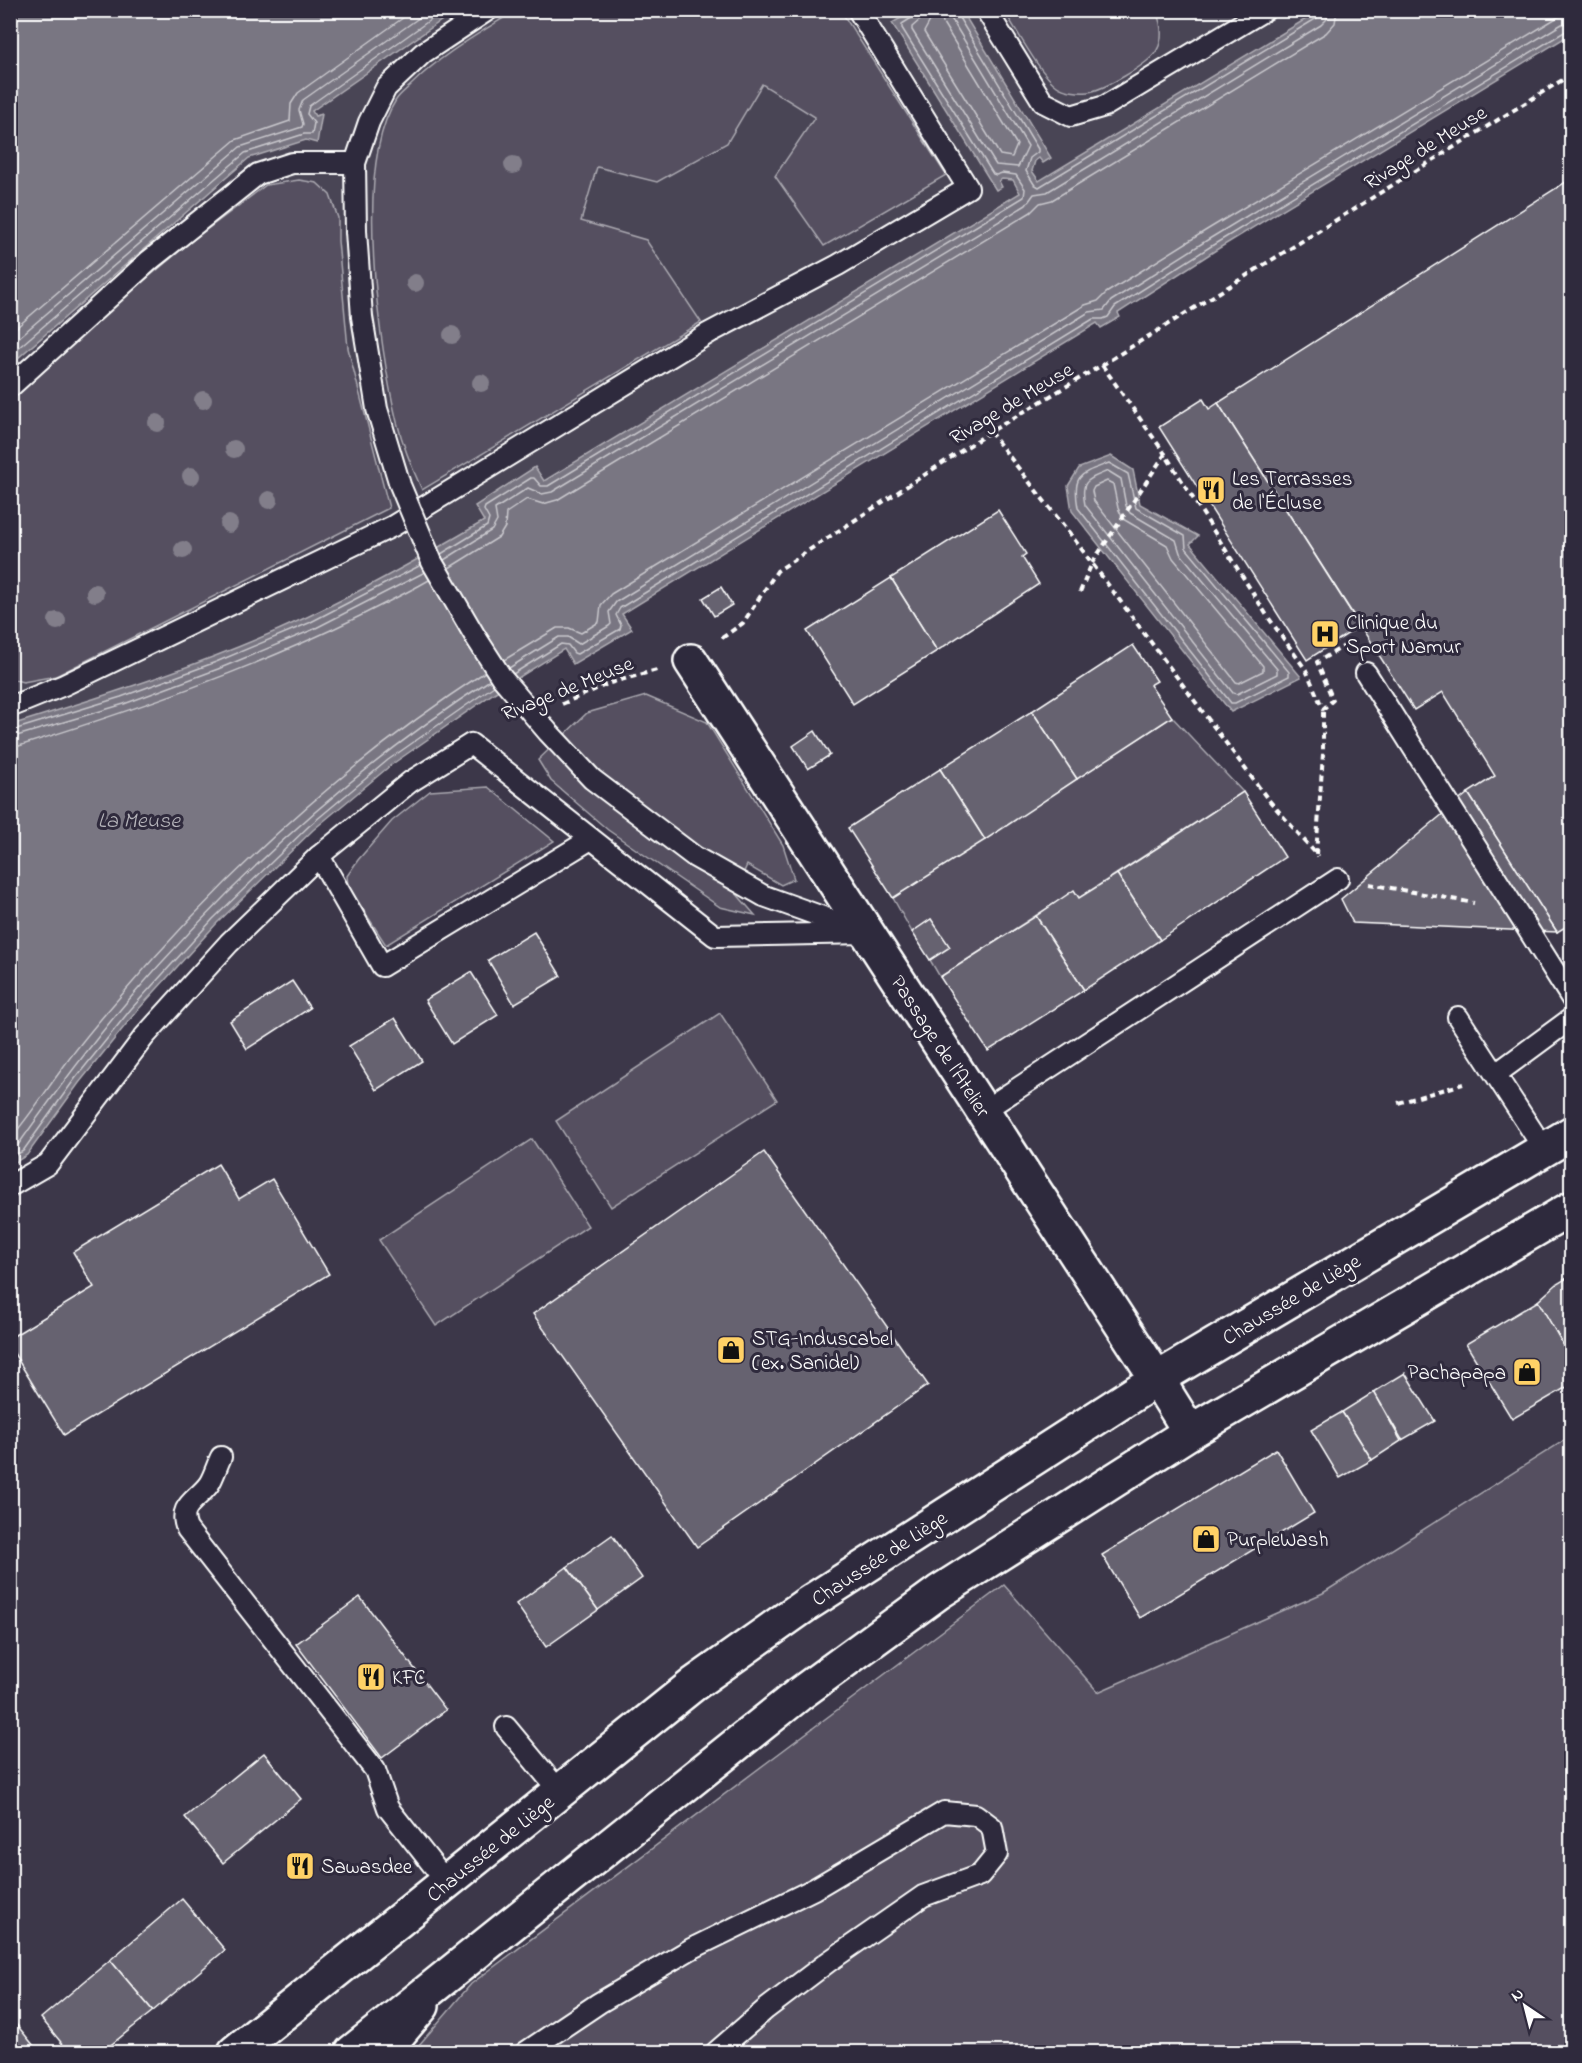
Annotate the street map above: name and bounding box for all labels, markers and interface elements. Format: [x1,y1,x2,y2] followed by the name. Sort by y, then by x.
[1359,99,1495,200] street label: Rivage de Meuse
[944,356,1081,455] street label: Rivage de Meuse
[1232,465,1352,519] place label: Les Terrasses de l'Écluse
[1195,474,1227,506] restaurant icon: Les Terrasses de l'Écluse
[1346,609,1461,663] place label: Clinique du Sport Namur
[1309,618,1341,650] hospital icon: Clinique du Sport Namur
[497,650,639,732] street label: Rivage de Meuse
[98,806,181,838] water label: La Meuse
[880,970,997,1125] street label: Passage de l'Atelier
[1217,1247,1368,1356] street label: Chaussée de Liège
[752,1325,893,1379] place label: STG-Induscabel (ex. Sanidel)
[715,1334,747,1366] shop icon: STG-Induscabel (ex. Sanidel)
[1511,1356,1543,1388] shop icon: Pachapapa
[1408,1359,1506,1389] place label: Pachapapa
[806,1504,955,1617] street label: Chaussée de Liège
[1190,1523,1222,1555] shop icon: PurpleWash
[1227,1526,1328,1556] place label: PurpleWash
[355,1661,387,1693] restaurant icon: KFC
[392,1664,426,1694] place label: KFC
[421,1788,563,1912] street label: Chaussée de Liège
[284,1850,316,1882] restaurant icon: Sawasdee
[321,1853,413,1883] place label: Sawasdee
[1495,1976,1555,2036] north arrow
[1506,1982,1529,2008] text: N

